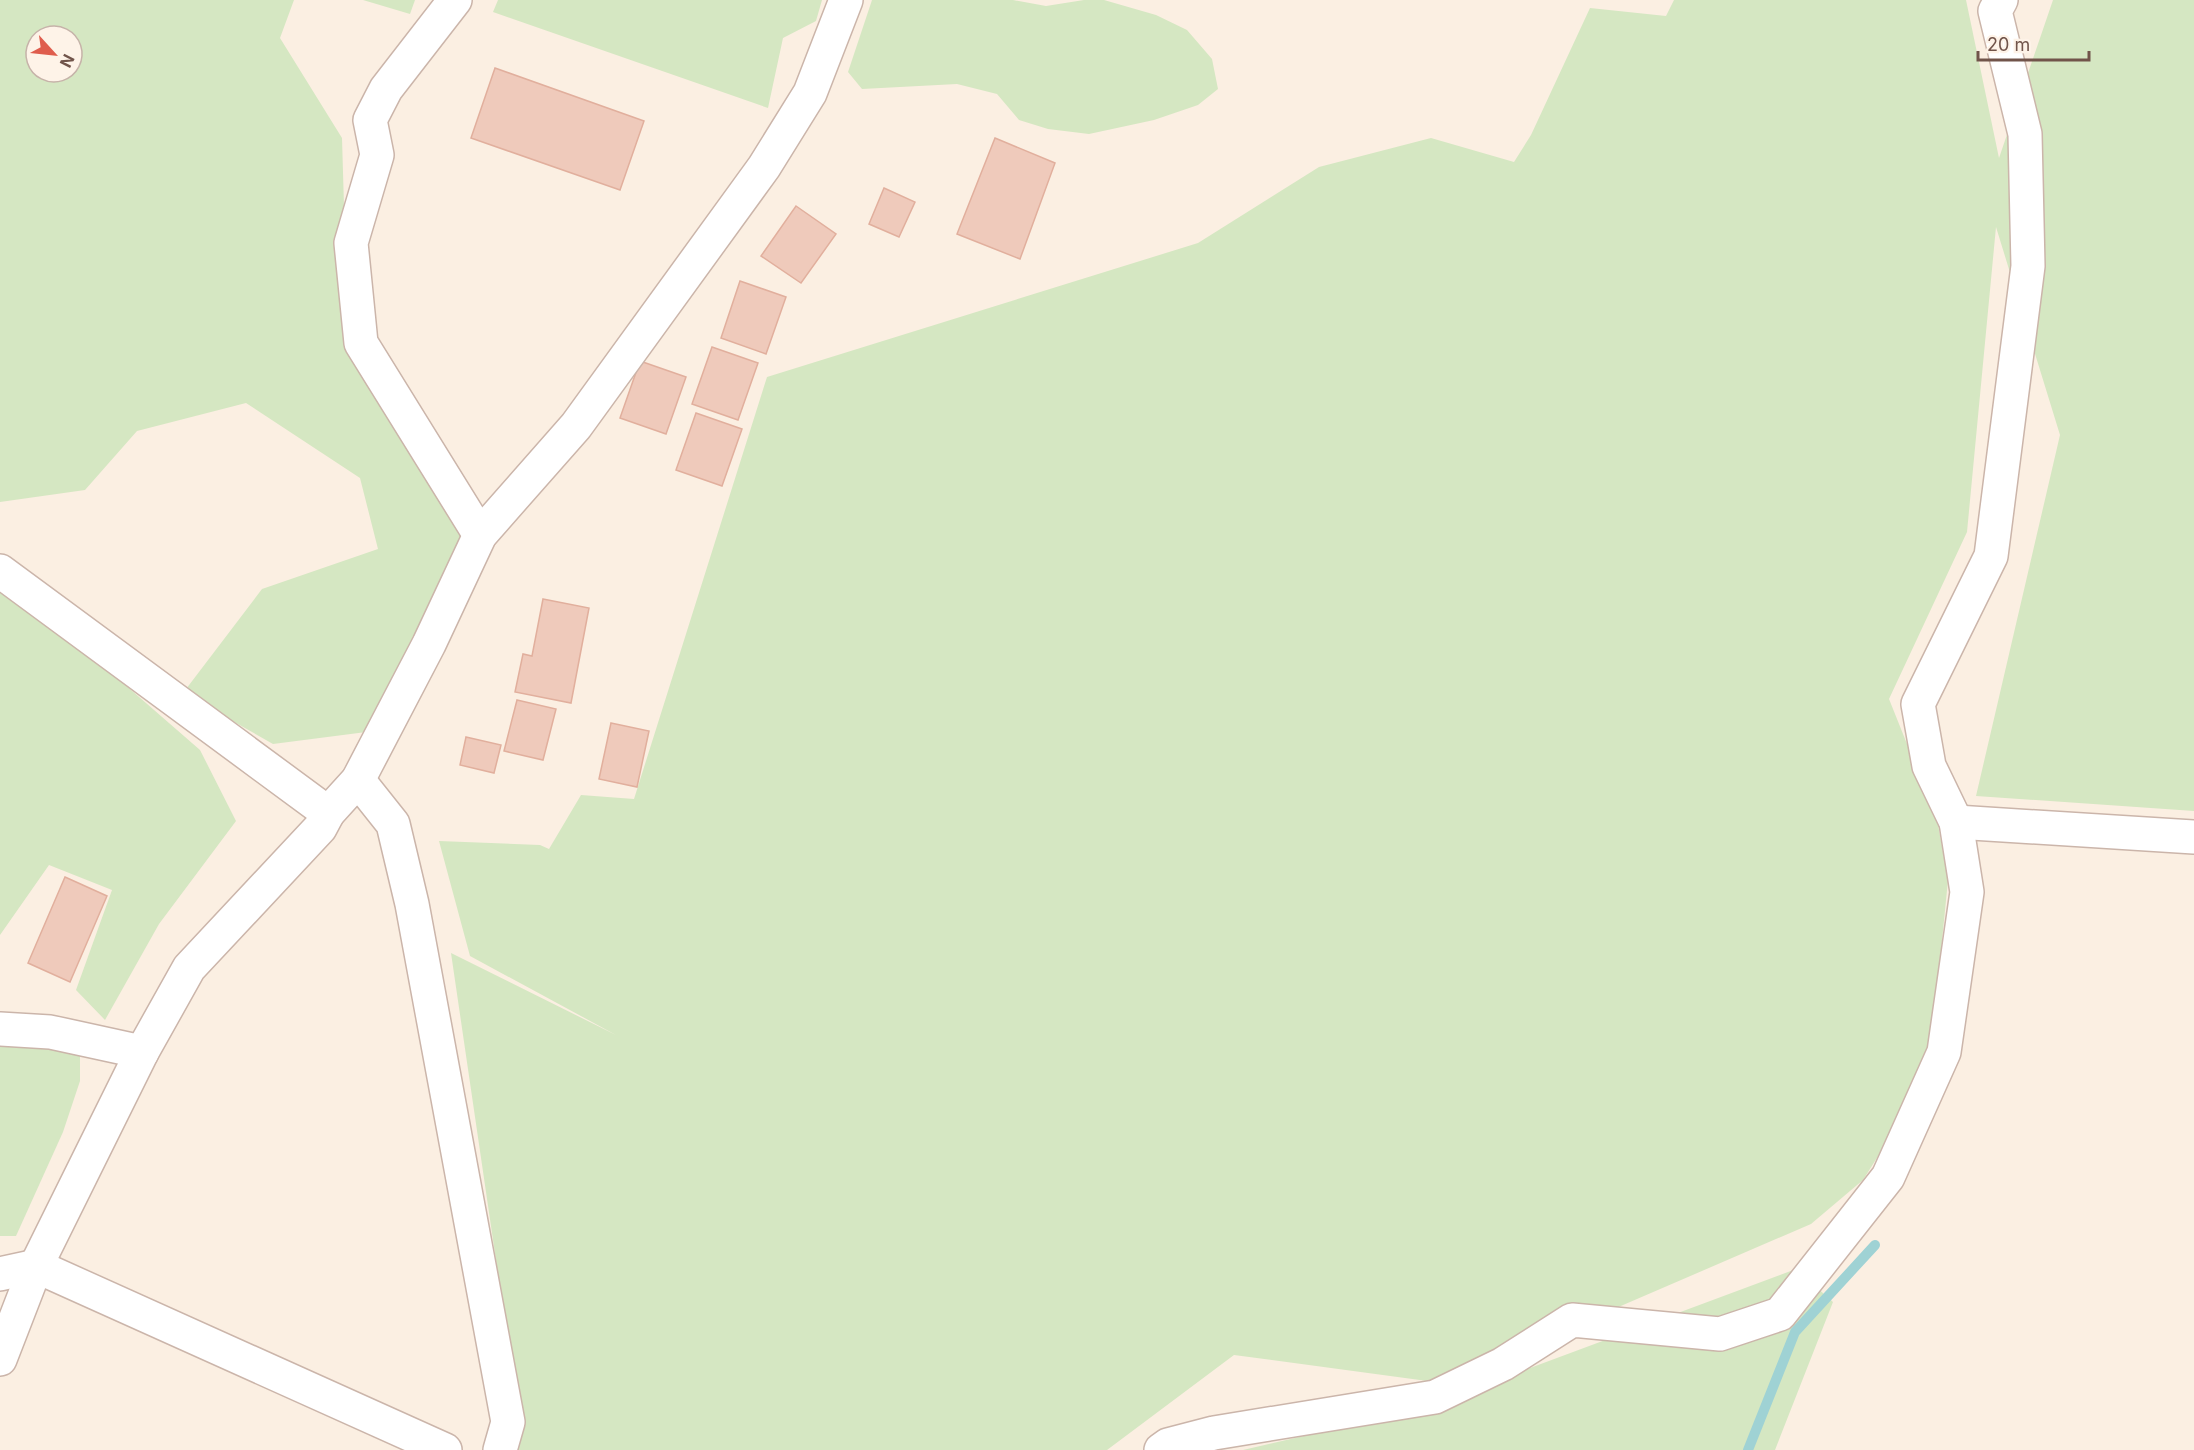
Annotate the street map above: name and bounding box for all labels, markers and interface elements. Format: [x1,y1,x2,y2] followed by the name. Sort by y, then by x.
[24,24,84,84] north arrow
[1978,24,2089,62] scale bar
[1987,34,2030,55] text: 20 m
[56,51,79,71] text: N

